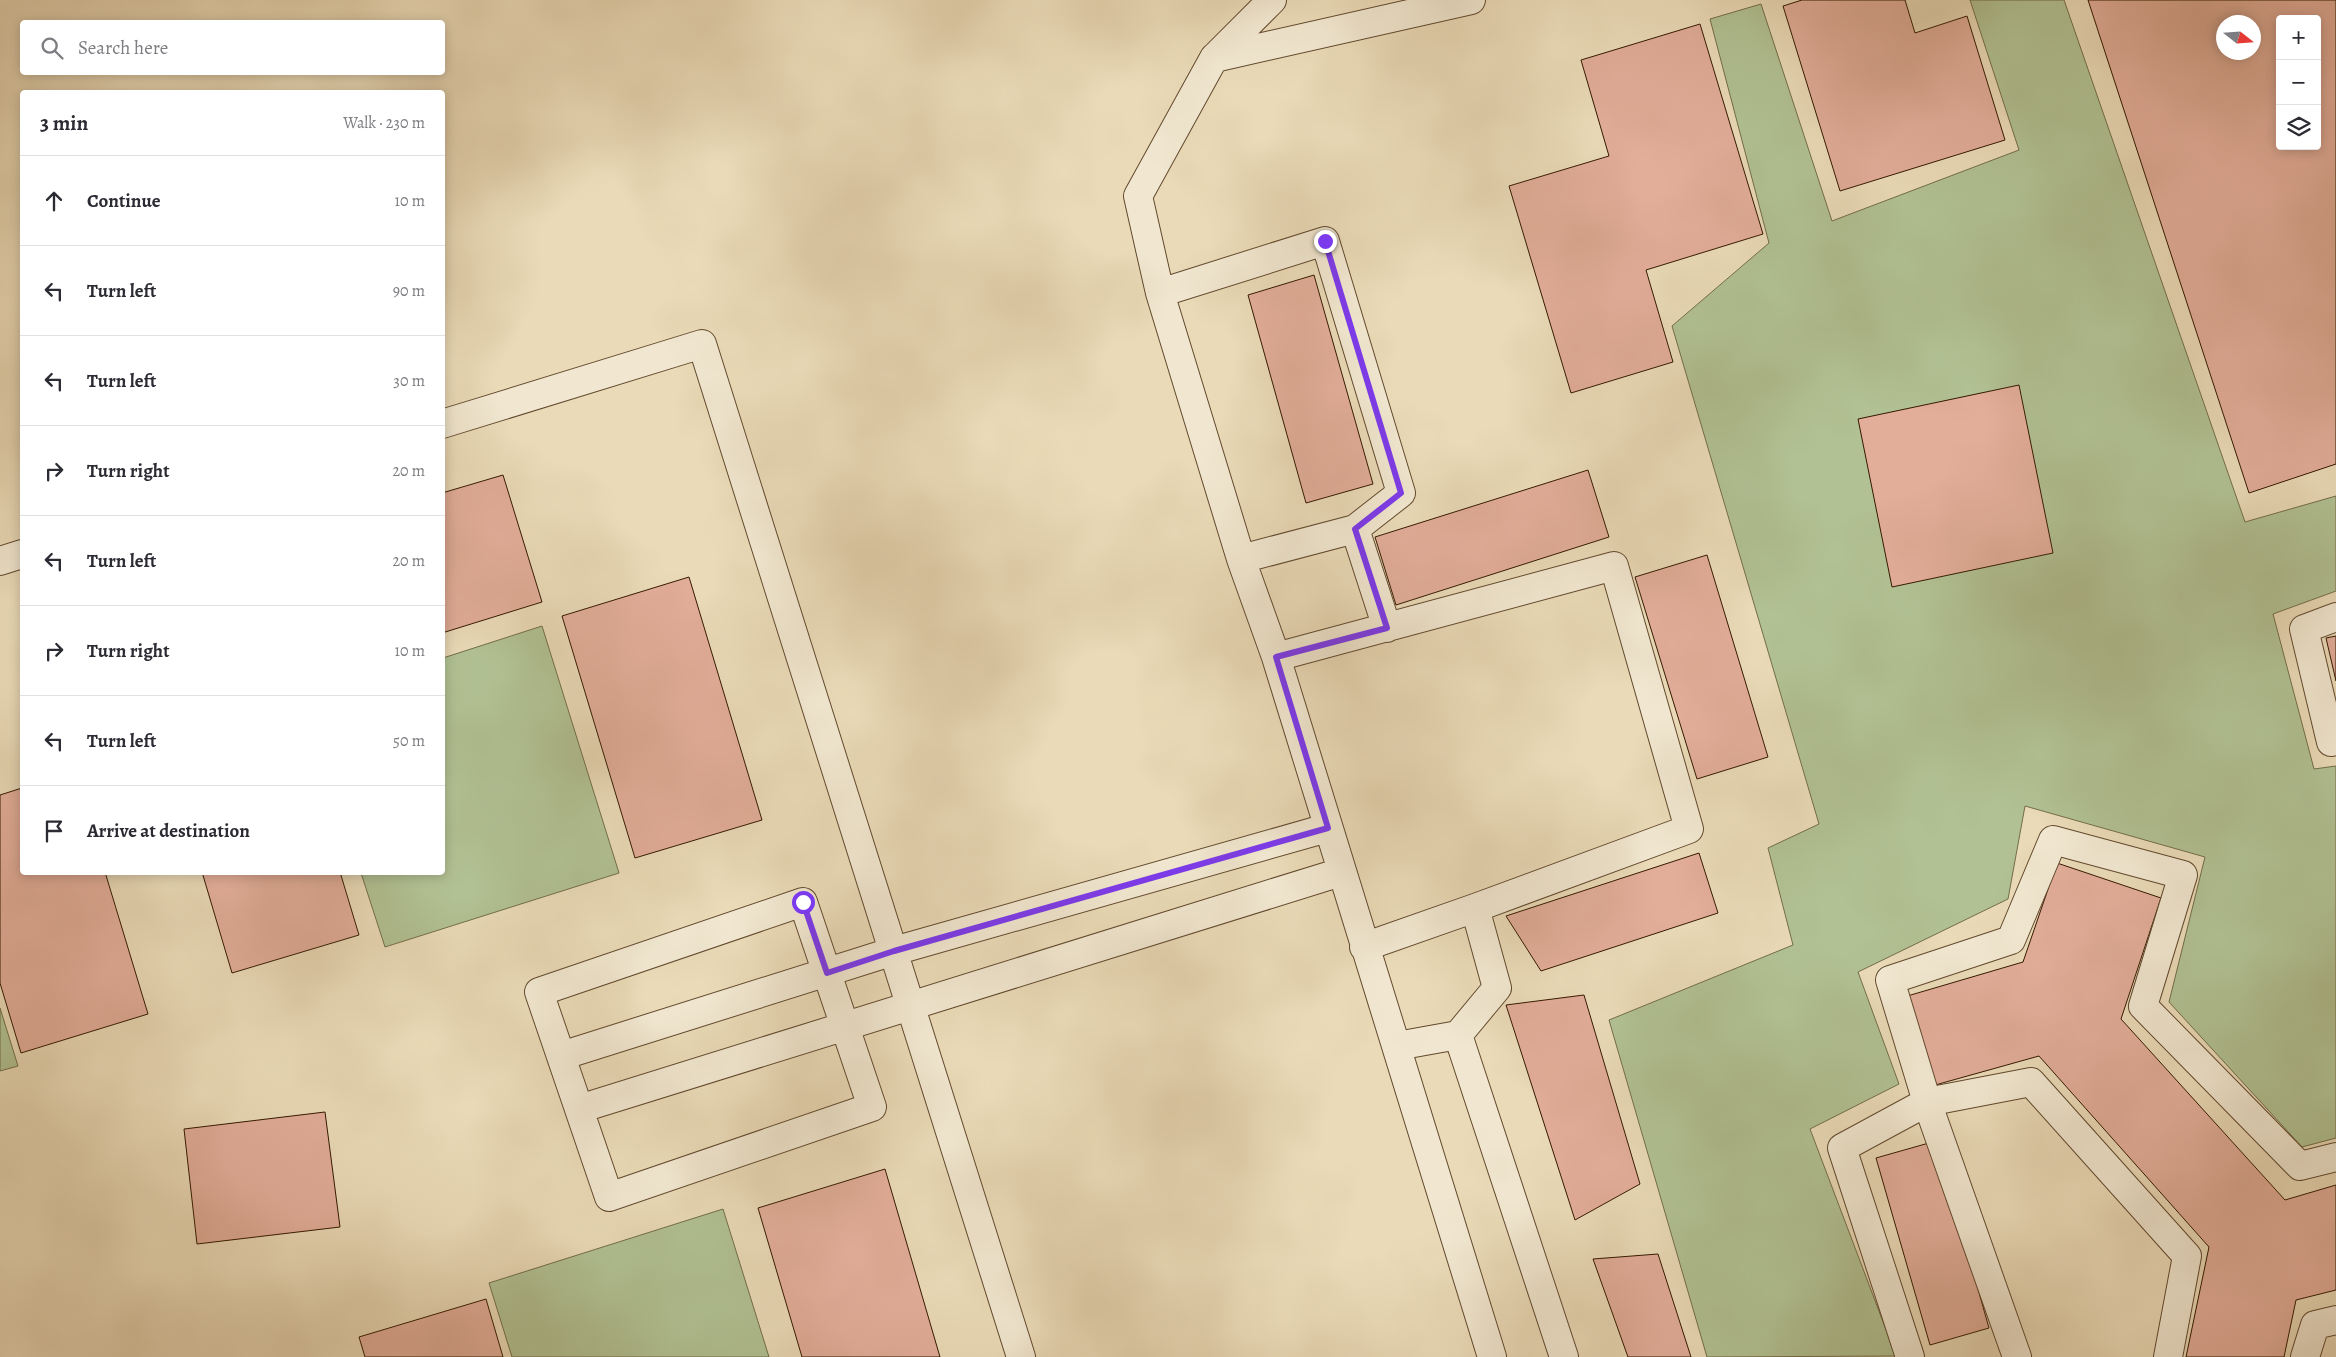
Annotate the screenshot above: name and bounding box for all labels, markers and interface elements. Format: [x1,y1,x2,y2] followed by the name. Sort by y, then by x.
[2216,15,2261,60] north arrow
[2276,15,2321,150] map controls
[2276,15,2321,60] button: +
[20,20,445,75] search box
[38,34,66,62] icon: search
[78,35,168,61] text: Search here
[2276,60,2321,105] button: −
[2276,105,2321,150] button: layers
[40,109,88,137] text: 3 min
[343,112,425,134] text: Walk · 230 m
[40,187,68,215] icon: ahead
[87,188,161,214] text: Continue
[395,190,425,212] text: 10 m
[1314,230,1337,253] route end
[40,277,68,305] icon: left
[87,278,156,304] text: Turn left
[393,280,425,302] text: 90 m
[40,367,68,395] icon: left
[87,368,156,394] text: Turn left
[393,370,425,392] text: 30 m
[40,457,68,485] icon: right
[87,458,169,484] text: Turn right
[392,460,425,482] text: 20 m
[40,547,68,575] icon: left
[87,548,156,574] text: Turn left
[392,550,425,572] text: 20 m
[40,637,68,665] icon: right
[87,638,169,664] text: Turn right
[395,640,425,662] text: 10 m
[40,727,68,755] icon: left
[87,728,156,754] text: Turn left
[393,730,425,752] text: 50 m
[40,817,68,845] icon: arrive
[87,818,250,844] text: Arrive at destination
[792,891,815,914] route start

